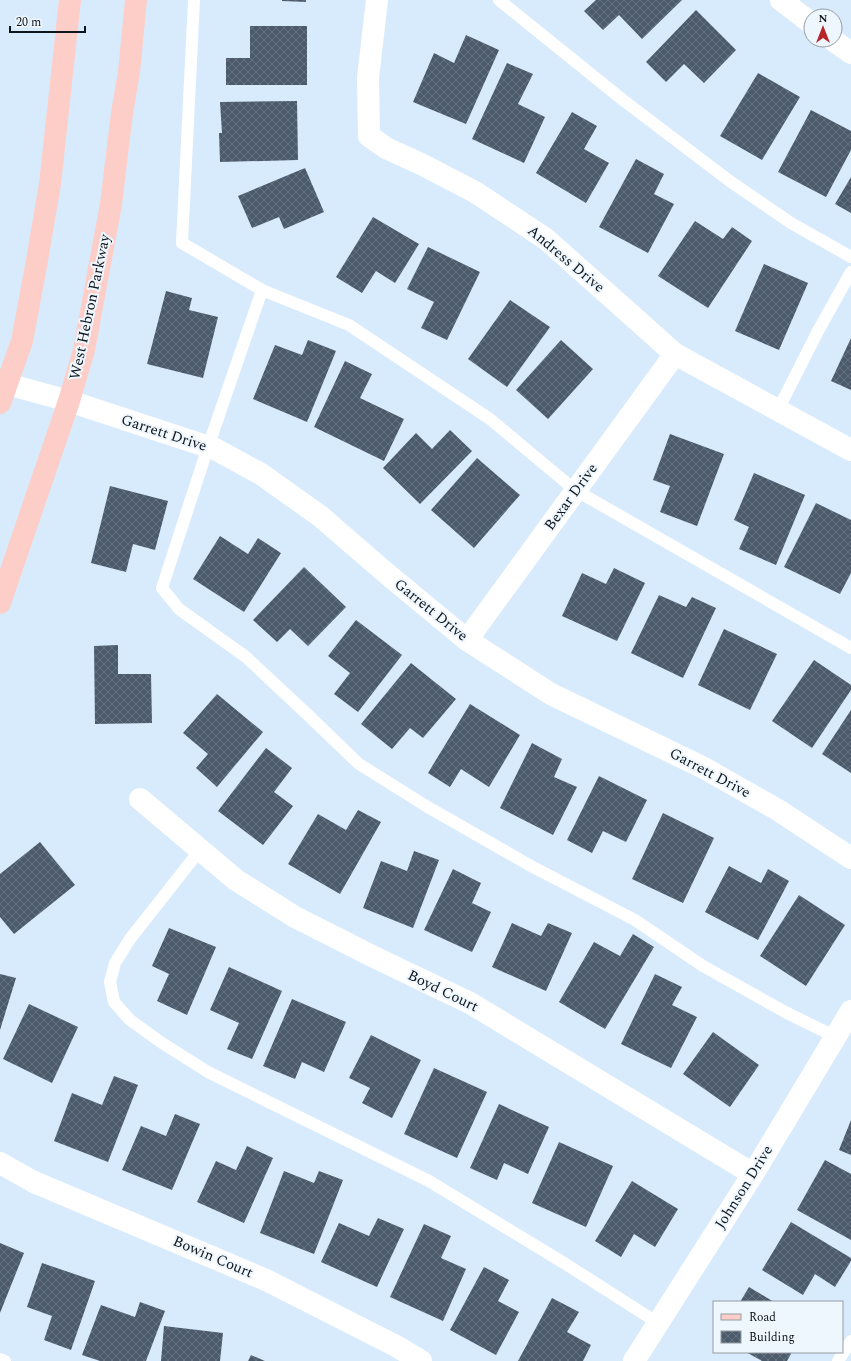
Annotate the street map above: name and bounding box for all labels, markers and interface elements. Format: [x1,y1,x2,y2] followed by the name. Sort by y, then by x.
[10,8,85,34] scale bar
[803,8,843,48] north arrow
[819,10,828,27] text: N
[16,13,41,32] text: 20 m
[522,220,610,298] street label: Andress Drive
[63,231,117,382] street label: West Hebron Parkway
[118,408,210,458] street label: Garrett Drive
[539,459,603,535] street label: Bexar Drive
[389,573,473,647] street label: Garrett Drive
[665,742,755,804] street label: Garrett Drive
[404,964,482,1018] street label: Boyd Court
[709,1141,779,1233] street label: Johnson Drive
[169,1230,257,1284] street label: Bowin Court
[713,1301,843,1353] legend
[749,1308,776,1327] text: Road
[749,1328,795,1347] text: Building

